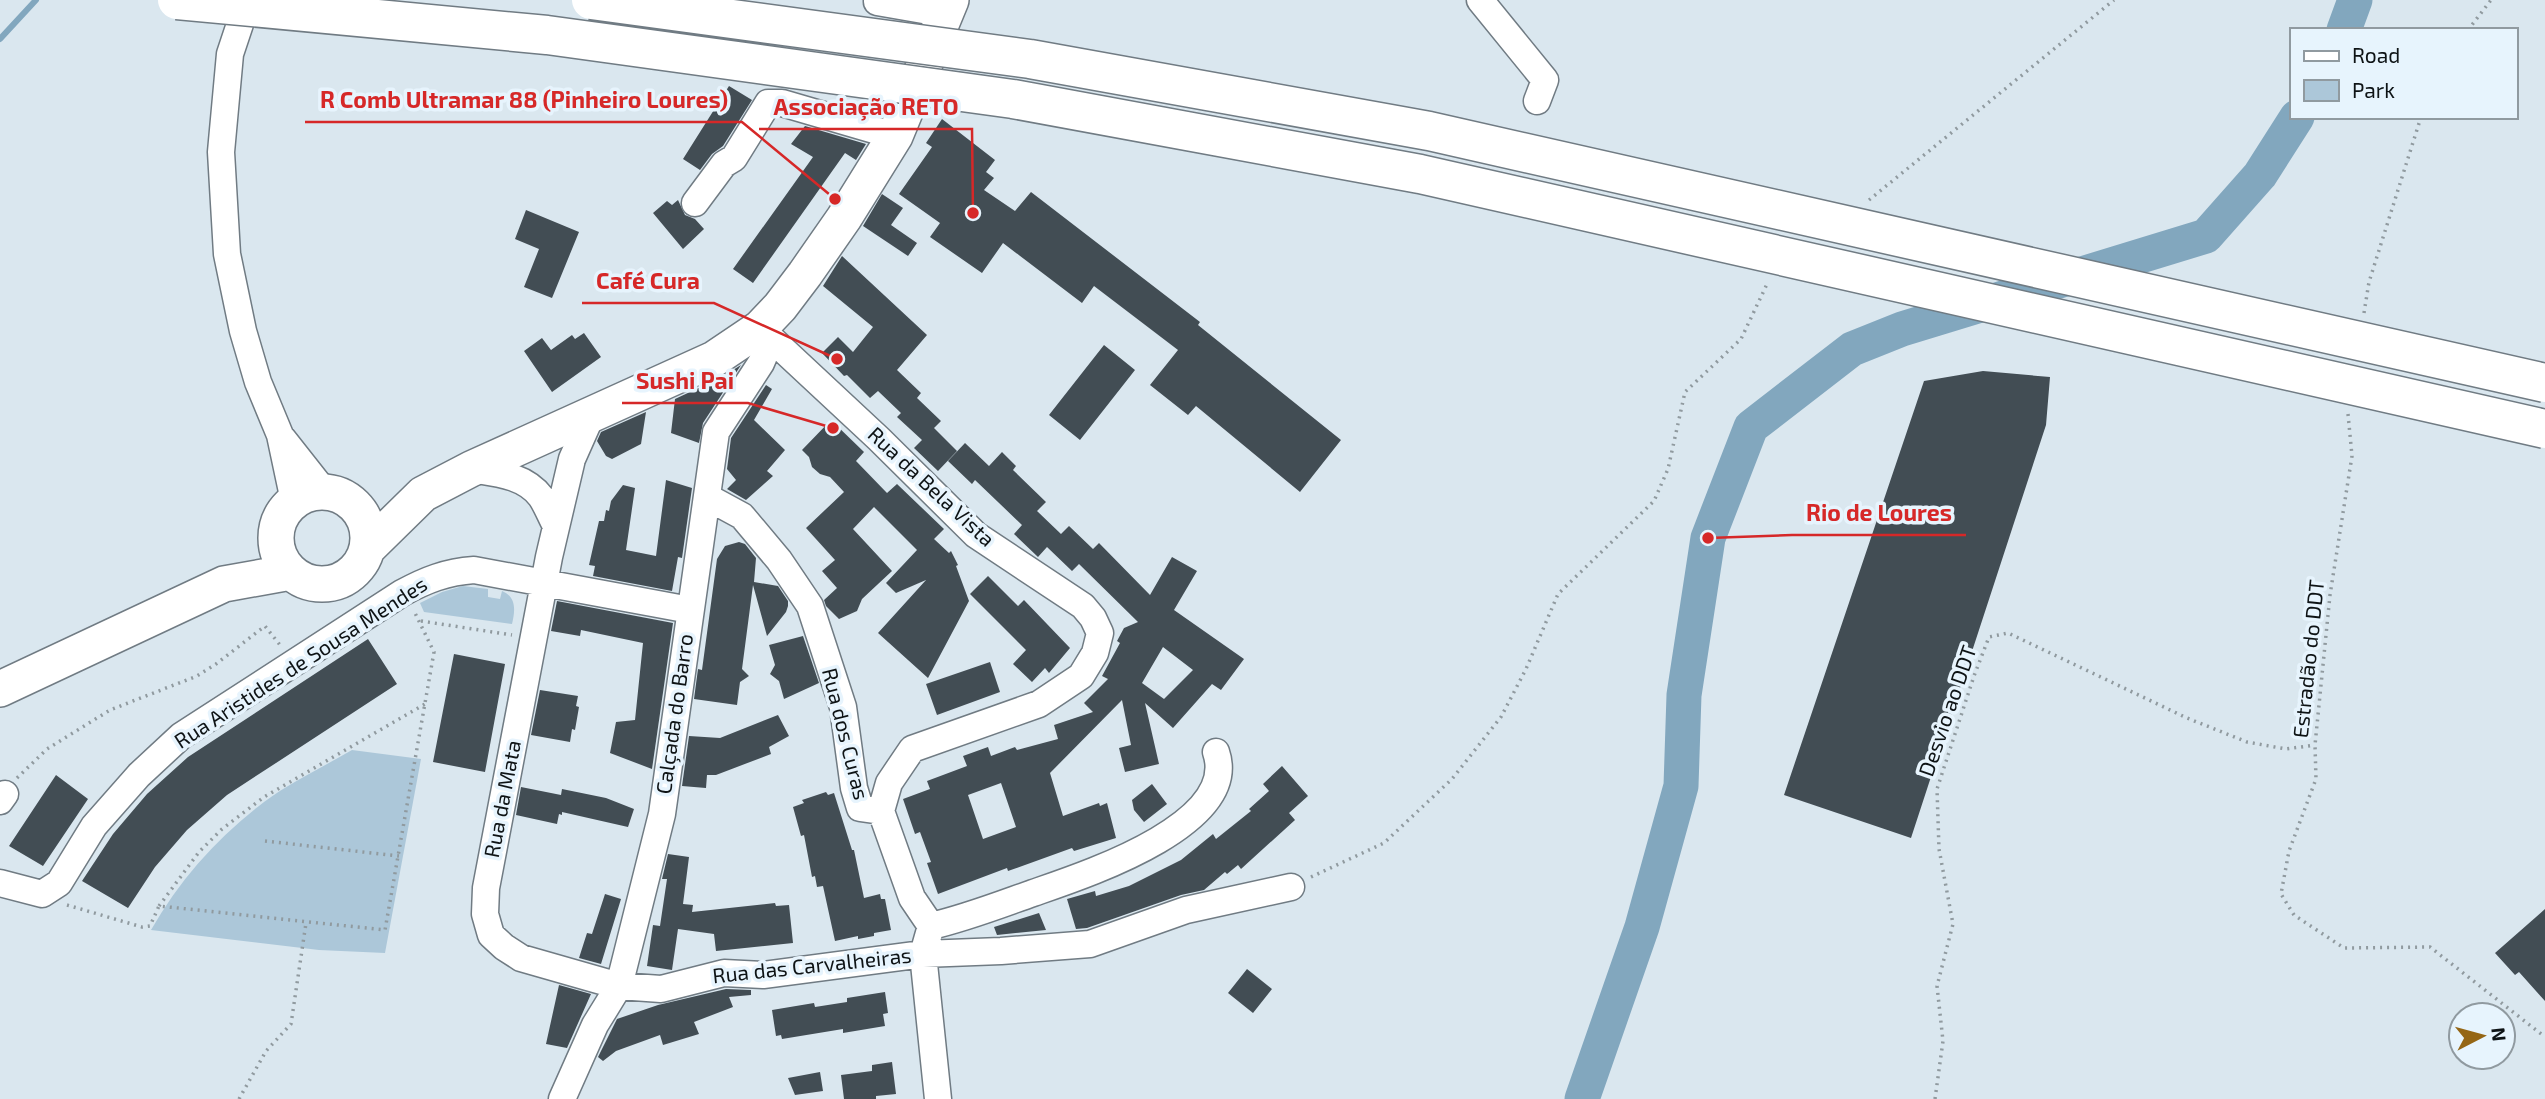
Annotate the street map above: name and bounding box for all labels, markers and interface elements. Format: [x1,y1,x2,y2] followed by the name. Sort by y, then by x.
[2290,28,2517,119] legend
[2352,42,2400,67] text: Road
[2352,77,2395,102] text: Park
[305,78,742,122] callout: R Comb Ultramar 88 (Pinheiro Loures)
[320,85,728,113] text: R Comb Ultramar 88 (Pinheiro Loures)
[759,85,972,129] callout: Associação RETO
[773,92,959,121] text: Associação RETO
[582,259,714,303] callout: Café Cura
[596,266,700,294] text: Café Cura
[622,359,748,403] callout: Sushi Pai
[636,366,734,394] text: Sushi Pai
[864,421,1000,551] street label: Rua da Bela Vista
[1792,491,1966,535] callout: Rio de Loures
[1806,498,1952,526] text: Rio de Loures
[169,571,431,753] street label: Rua Aristides de Sousa Mendes
[2287,578,2328,739] street label: Estradão do DDT
[650,632,699,796] street label: Calçada do Barro
[1913,642,1981,779] street label: Desvio ao DDT
[818,665,875,802] street label: Rua dos Curas
[478,738,525,859] street label: Rua da Mata
[711,942,913,987] street label: Rua das Carvalheiras
[2447,1001,2517,1071] north arrow
[2487,1026,2512,1042] text: N

